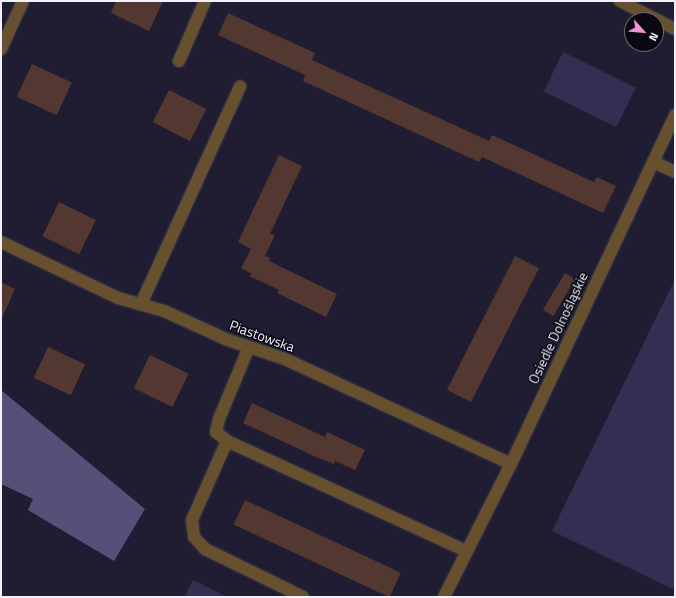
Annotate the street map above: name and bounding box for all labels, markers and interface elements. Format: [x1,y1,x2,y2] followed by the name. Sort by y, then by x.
[624,12,664,52] north arrow
[645,30,663,44] text: N
[525,269,591,387] street label: Osiedle Dolnośląskie
[227,316,297,356] street label: Piastowska

